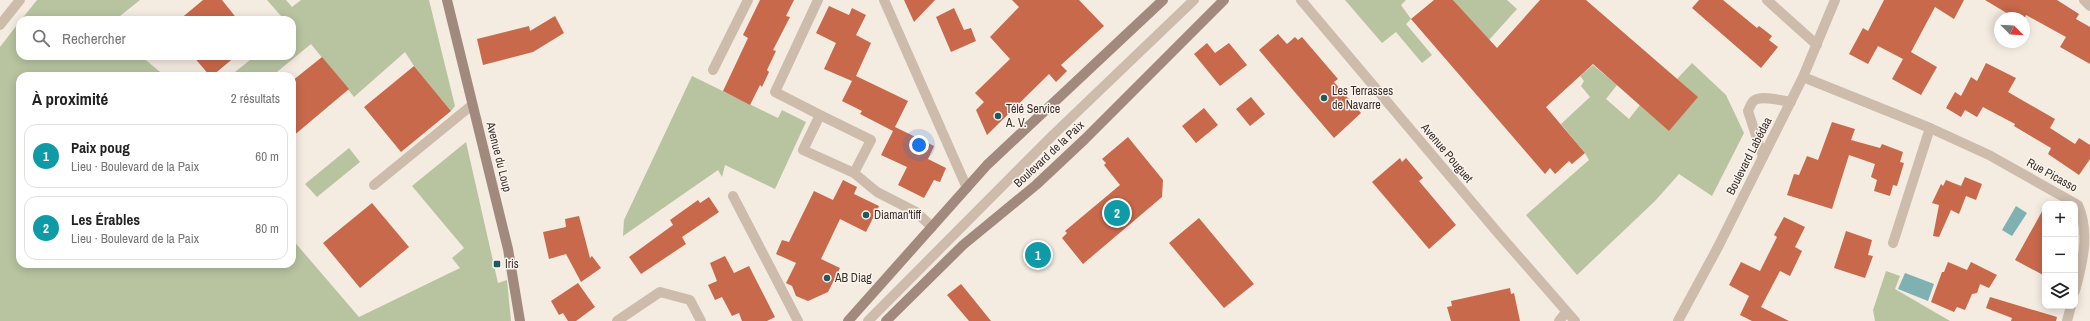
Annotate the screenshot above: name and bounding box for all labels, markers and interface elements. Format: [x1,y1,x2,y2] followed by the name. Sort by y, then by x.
[1994,12,2030,48] north arrow
[16,16,296,60] search box
[30,27,52,49] icon: search
[62,28,126,49] text: Rechercher
[1332,83,1393,113] place label: Les Terrasses de Navarre
[32,87,108,110] text: À proximité
[231,90,280,107] text: 2 résultats
[1319,93,1329,103] marker: Les Terrasses de Navarre
[1005,101,1060,131] place label: Télé Service A. V.
[993,111,1003,121] marker: Télé Service A. V.
[1722,114,1776,198] street label: Boulevard Labédaa
[1010,117,1088,191] street label: Boulevard de la Paix
[482,119,515,194] street label: Avenue du Loup
[1417,119,1477,186] street label: Avenue Pouguet
[909,135,929,155] your location
[71,137,130,158] text: Paix poug
[43,148,49,165] text: 1
[255,148,279,165] text: 60 m
[2024,154,2080,196] street label: Rue Picasso
[71,158,199,175] text: Lieu · Boulevard de la Paix
[1104,198,1130,228] pin: 2
[2042,201,2078,309] map controls
[2042,201,2078,237] button: +
[874,207,922,223] place label: Diaman'tiff
[71,209,140,230] text: Les Érables
[861,210,871,220] marker: Diaman'tiff
[43,220,49,237] text: 2
[255,220,279,237] text: 80 m
[71,230,199,247] text: Lieu · Boulevard de la Paix
[2042,237,2078,273] button: −
[1025,240,1051,270] pin: 1
[505,256,519,272] place label: Iris
[492,259,502,269] marker: Iris
[834,270,872,286] place label: AB Diag
[822,273,832,283] marker: AB Diag
[2042,273,2078,309] button: layers

